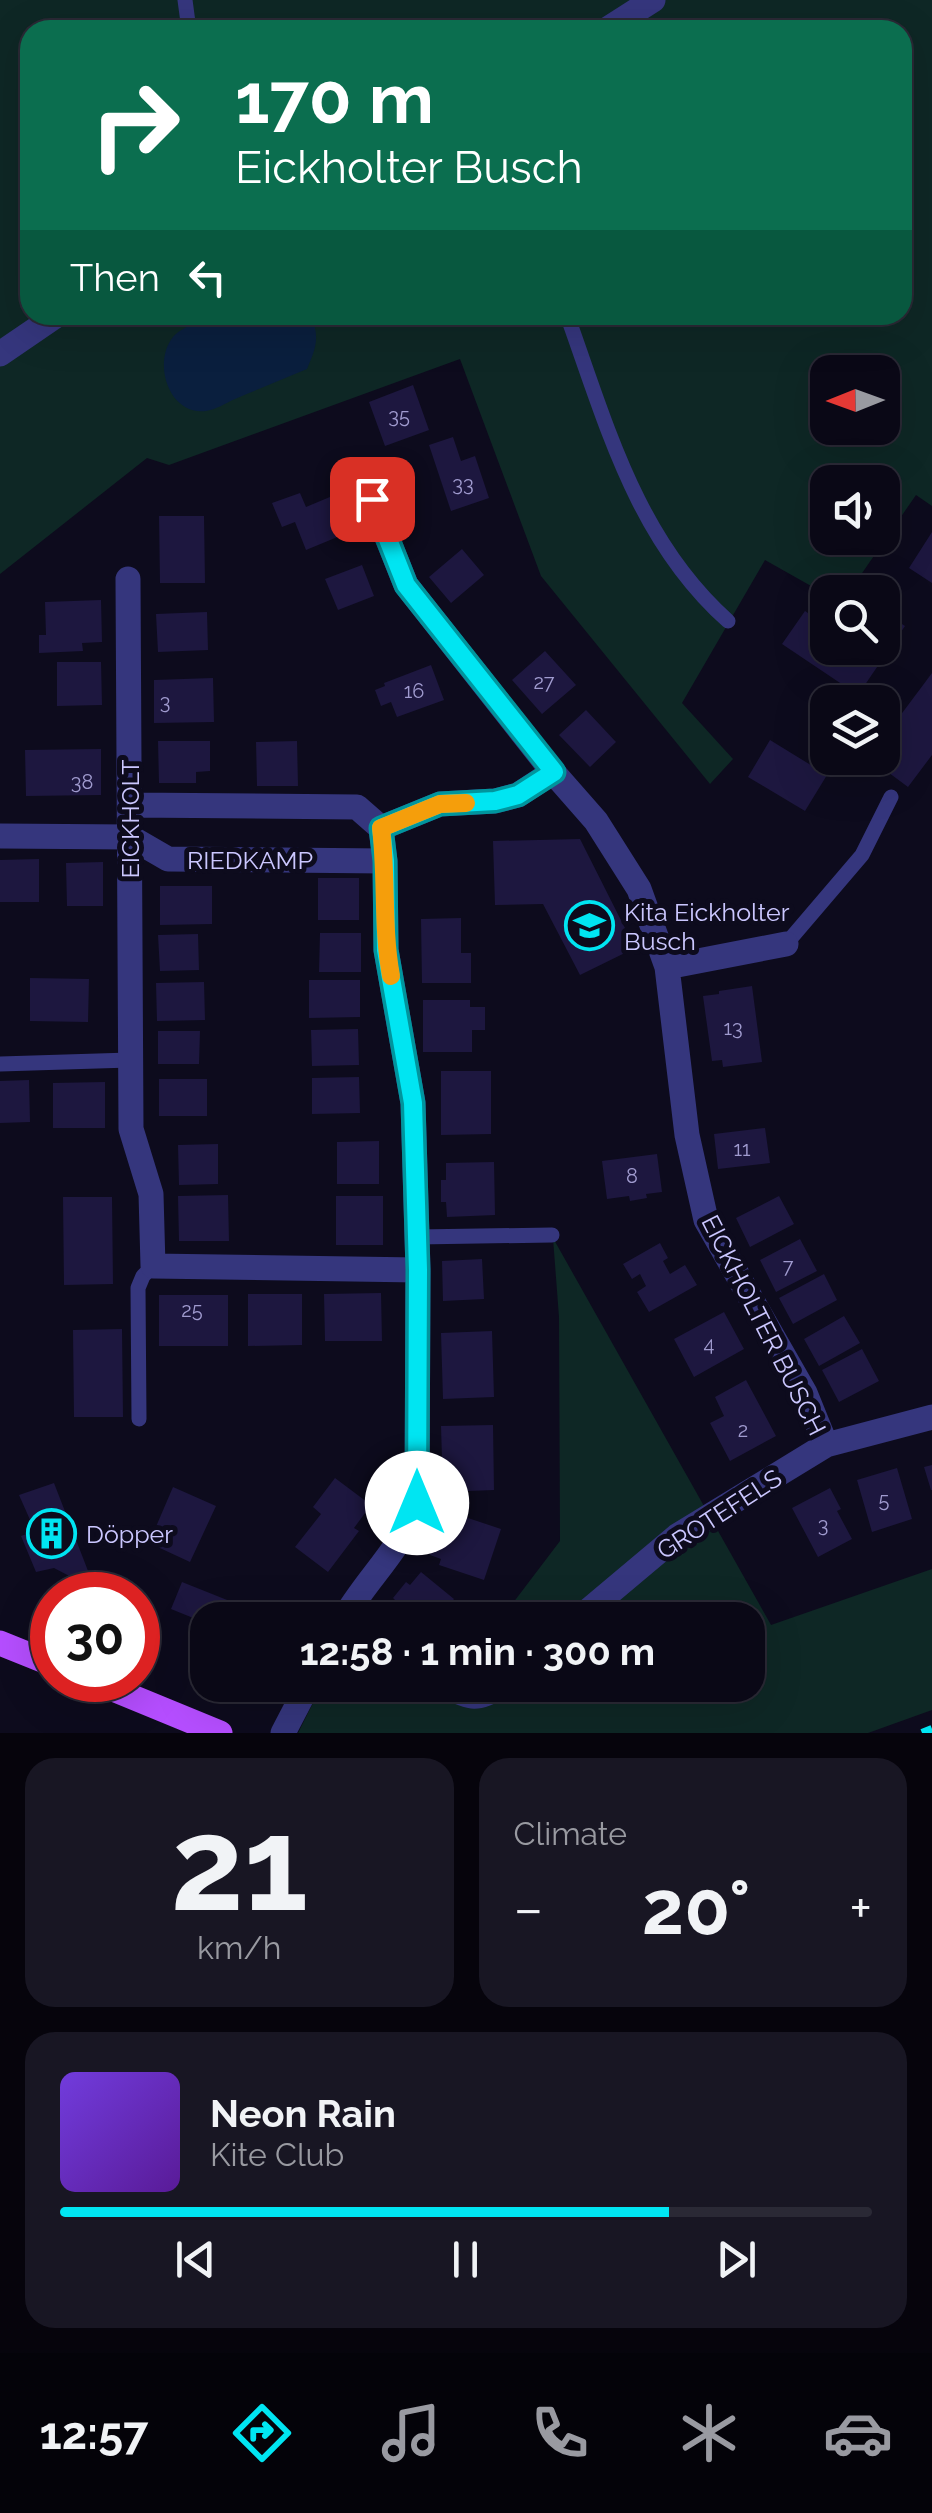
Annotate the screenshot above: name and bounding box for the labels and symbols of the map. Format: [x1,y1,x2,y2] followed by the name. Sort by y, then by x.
[810,355,900,445] north arrow
[388,404,410,428] house number: 35
[330,457,415,542] pin
[452,472,474,496] house number: 33
[533,670,555,694] house number: 27
[404,679,424,703] house number: 16
[160,690,170,714] house number: 3
[115,760,145,878] street label: EICKHOLT
[71,770,93,794] house number: 38
[187,845,313,875] street label: RIEDKAMP
[624,897,790,956] place label: Kita Eickholter Busch
[563,900,615,952] school or university icon: Kita Eickholter Busch
[723,1016,743,1040] house number: 13
[733,1137,751,1161] house number: 11
[626,1164,638,1188] house number: 8
[695,1210,833,1440] street label: EICKHOLTER BUSCH
[783,1254,794,1278] house number: 7
[181,1298,203,1322] house number: 25
[704,1332,715,1356] house number: 4
[738,1418,748,1442] house number: 2
[365,1451,469,1555] position arrow
[651,1463,787,1565] street label: GROTEFELS
[879,1488,890,1512] house number: 5
[25,1508,77,1560] building icon: Döpper
[818,1513,828,1537] house number: 3
[86,1519,173,1549] place label: Döpper
[30,1572,160,1702] speed limit sign: 30

